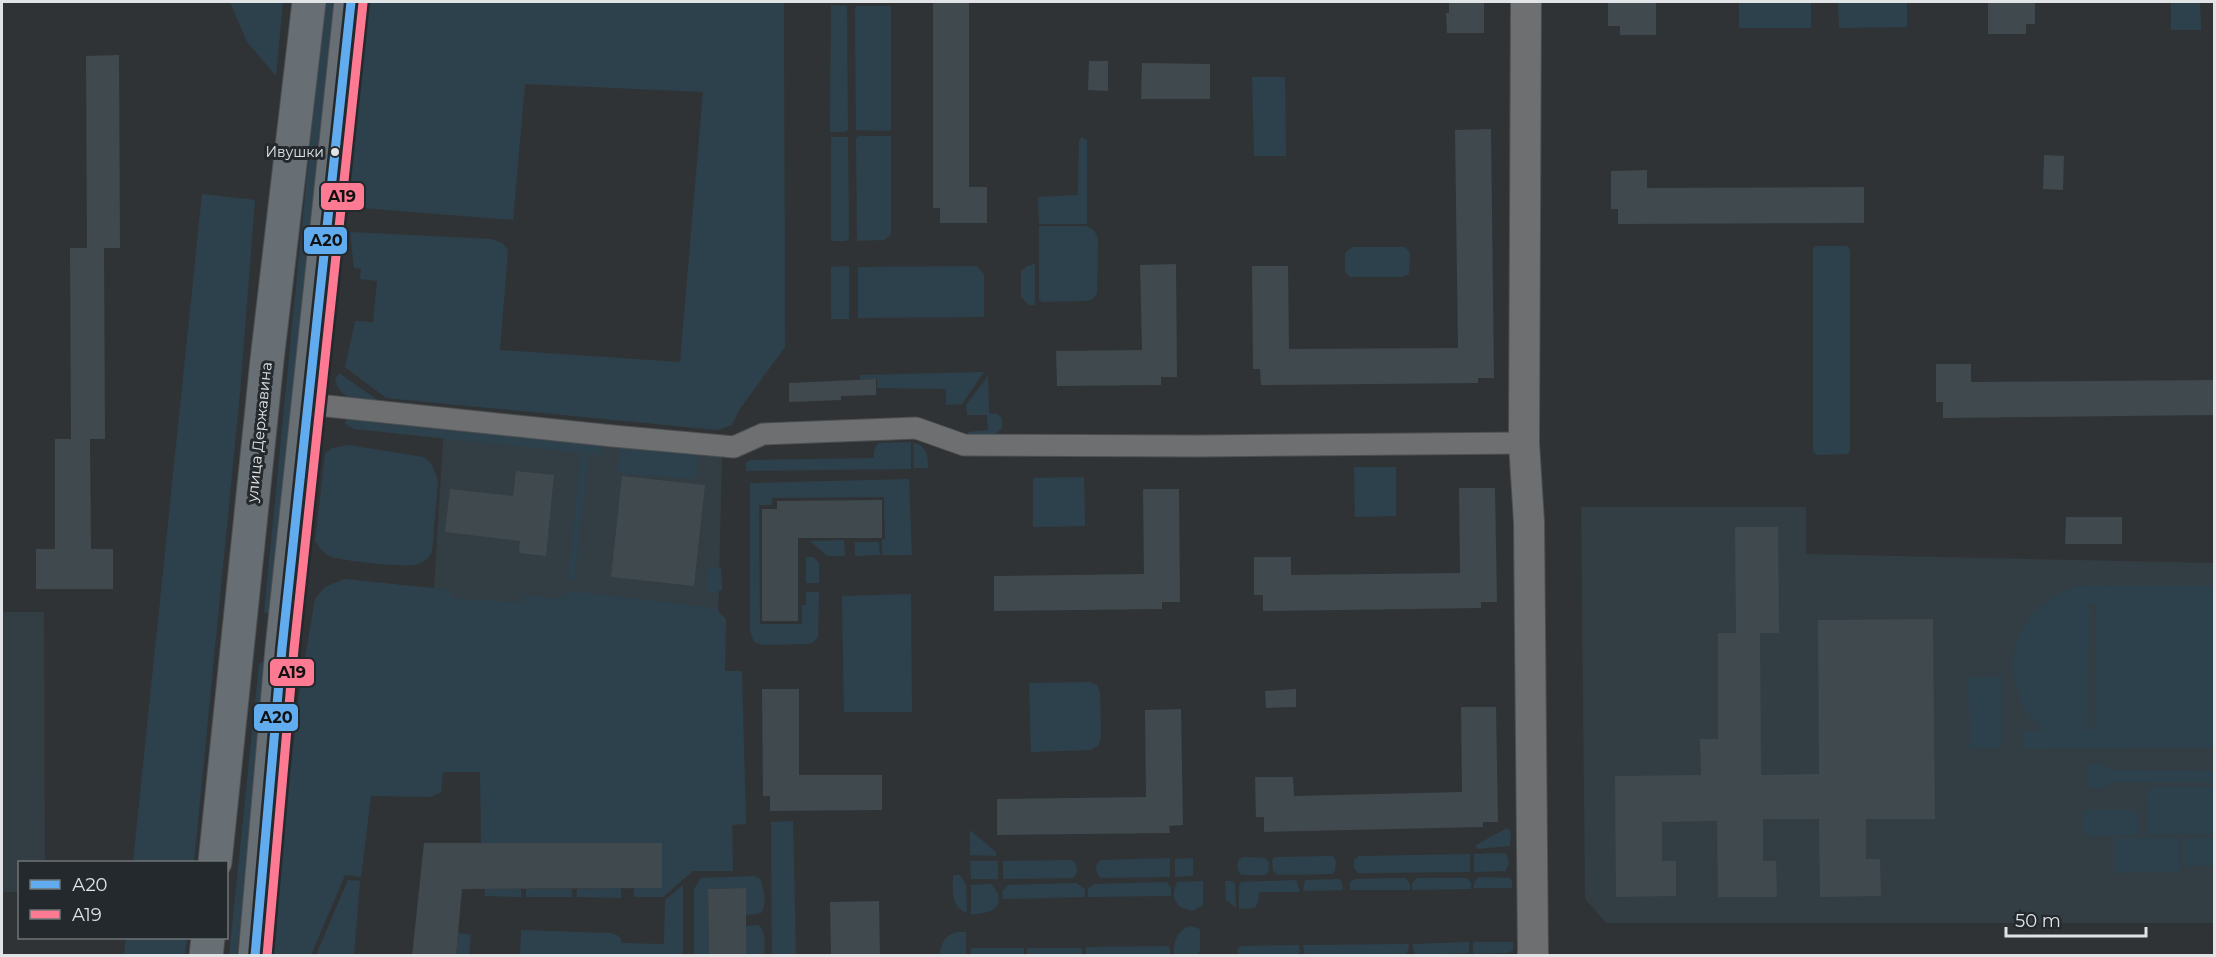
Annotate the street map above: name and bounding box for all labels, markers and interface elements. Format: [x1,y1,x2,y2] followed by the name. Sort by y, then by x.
[265,143,324,161] place label: Ивушки
[329,146,341,158] marker: Ивушки
[320,182,365,211] line badge: A19
[327,187,356,206] text: A19
[303,226,348,255] line badge: А20
[309,231,343,250] text: А20
[242,361,276,504] street label: улица Державина
[269,658,315,687] line badge: A19
[277,663,306,682] text: A19
[253,703,299,732] line badge: А20
[259,708,293,727] text: А20
[18,861,228,939] legend
[72,874,108,896] text: А20
[2006,900,2146,938] scale bar
[72,904,102,926] text: A19
[2015,910,2061,932] text: 50 m

